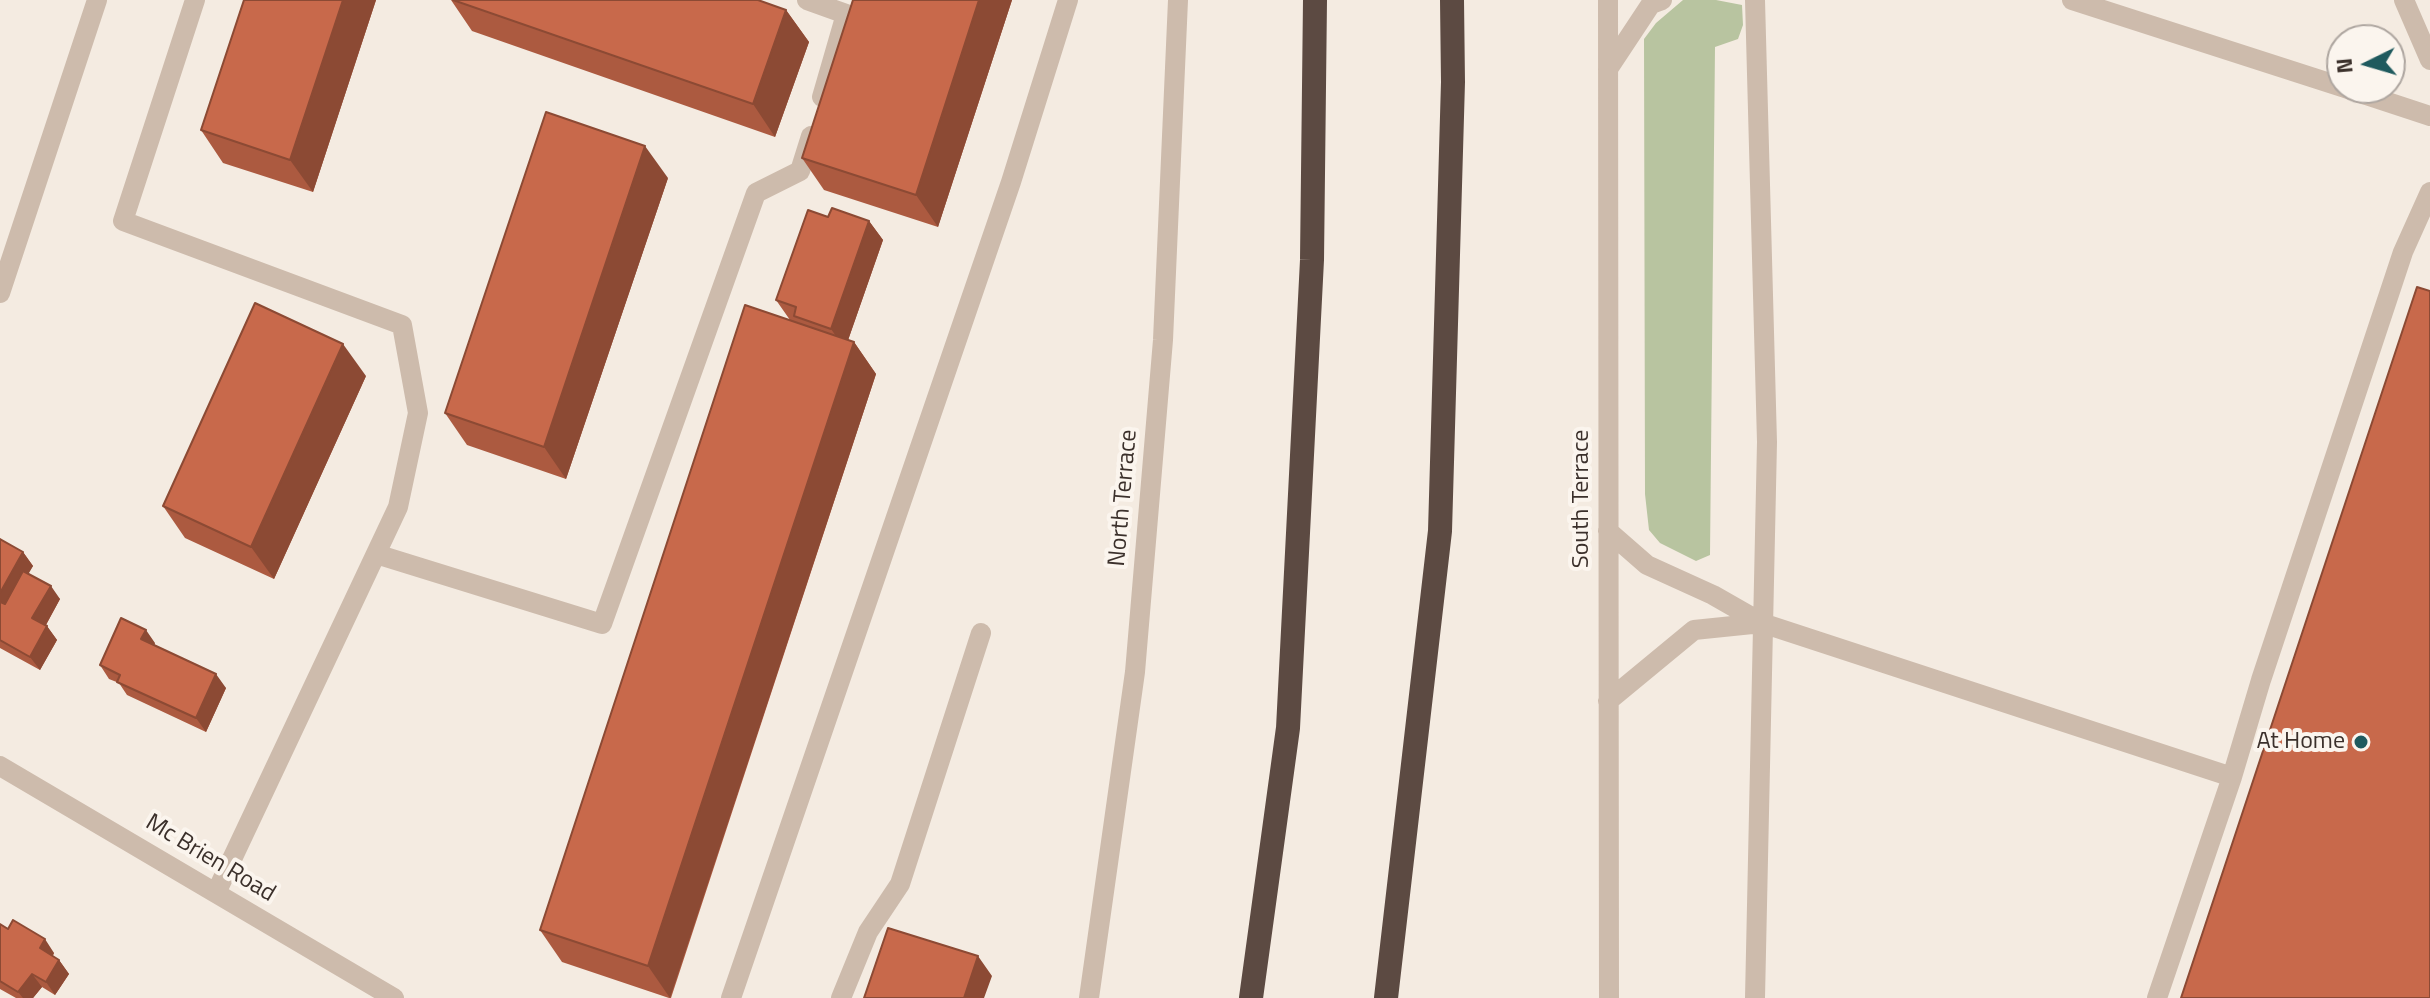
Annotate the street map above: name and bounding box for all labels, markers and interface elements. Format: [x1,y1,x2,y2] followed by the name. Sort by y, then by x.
[2326,24,2406,104] north arrow
[2326,57,2362,75] text: N
[1104,428,1144,568] street label: North Terrace
[1568,430,1596,568] street label: South Terrace
[2256,728,2345,756] place label: At Home
[2352,733,2370,751] marker: At Home
[140,809,280,909] street label: Mc Brien Road

